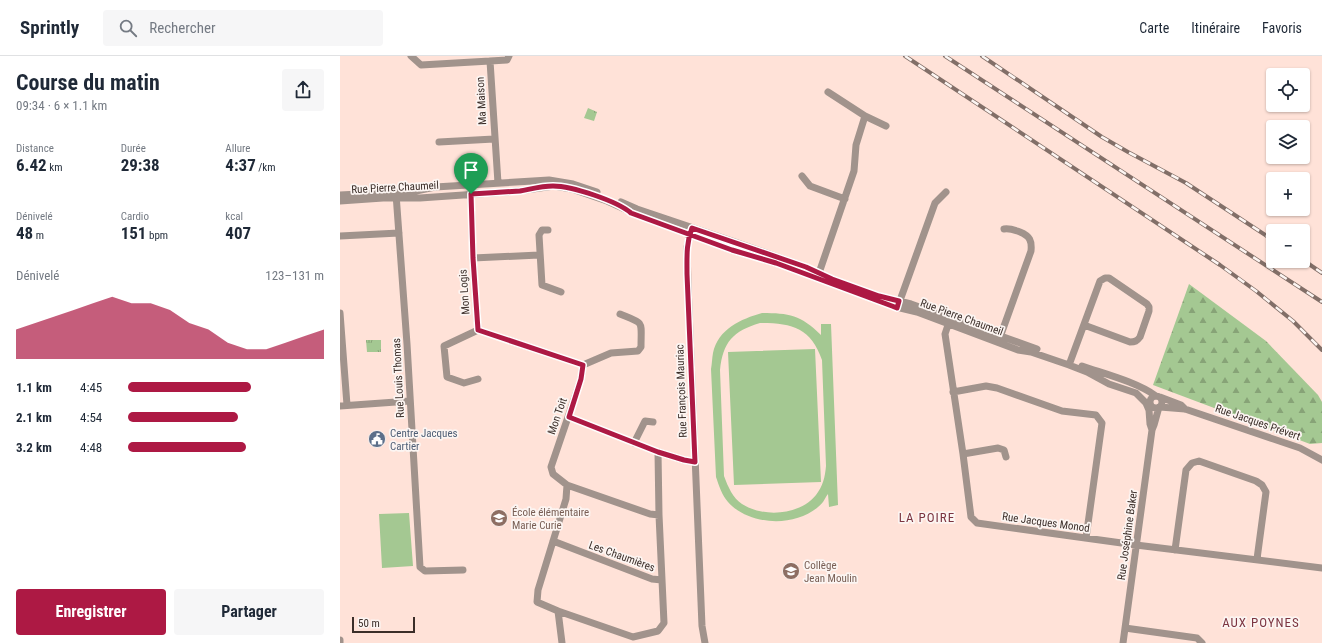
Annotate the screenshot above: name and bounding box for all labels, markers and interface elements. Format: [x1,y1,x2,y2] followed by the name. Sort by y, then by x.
[103,10,383,46] search box
[20,16,79,39] text: Sprintly
[117,17,139,39] icon: search
[149,19,216,37] text: Rechercher
[1139,20,1169,36] text: Carte
[1191,20,1240,36] text: Itinéraire
[1262,20,1302,36] text: Favoris
[1266,68,1310,268] map controls
[1266,68,1310,112] button: locate
[282,69,324,111] button: share
[16,70,160,95] text: Course du matin
[474,77,489,125] street label: Ma Maison
[16,98,107,113] text: 09:34 · 6 × 1.1 km
[1266,120,1310,164] button: layers
[16,142,54,155] text: Distance
[121,142,146,155] text: Durée
[225,142,250,155] text: Allure
[454,153,488,194] pin
[16,155,47,175] text: 6.42
[121,155,160,175] text: 29:38
[225,155,256,175] text: 4:37
[460,159,482,181] icon: arrive
[47,161,62,174] text: km
[256,161,276,174] text: /km
[1266,172,1310,216] button: +
[351,179,439,196] street label: Rue Pierre Chaumeil
[16,210,53,223] text: Dénivelé
[121,210,149,223] text: Cardio
[225,210,243,223] text: kcal
[16,223,33,243] text: 48
[121,223,146,243] text: 151
[225,223,251,243] text: 407
[1266,224,1310,268] button: −
[33,229,44,242] text: m
[146,229,168,242] text: bpm
[16,268,59,283] text: Dénivelé
[265,268,324,283] text: 123–131 m
[456,269,473,315] street label: Mon Logis
[918,296,1005,339] street label: Rue Pierre Chaumeil
[390,338,407,418] street label: Rue Louis Thomas
[673,344,690,438] street label: Rue François Mauriac
[16,380,52,395] text: 1.1 km
[80,380,102,395] text: 4:45
[545,396,570,436] street label: Mon Toit
[1214,402,1302,443] street label: Rue Jacques Prévert
[16,410,52,425] text: 2.1 km
[80,410,102,425] text: 4:54
[390,427,458,453] place label: Centre Jacques Cartier
[367,429,387,449] public building icon: Centre Jacques Cartier
[16,440,52,455] text: 3.2 km
[80,440,102,455] text: 4:48
[1115,489,1140,581] street label: Rue Joséphine Baker
[512,506,589,532] place label: École élémentaire Marie Curie
[489,508,509,528] school or university icon: École élémentaire Marie Curie
[899,510,955,525] district label: LA POIRE
[1001,510,1090,535] street label: Rue Jacques Monod
[587,538,657,574] street label: Les Chaumières
[804,559,857,585] place label: Collège Jean Moulin
[781,561,801,581] school or university icon: Collège Jean Moulin
[16,589,166,635] button: Enregistrer
[174,589,324,635] button: Partager
[352,615,415,634] scale bar
[1222,615,1300,630] district label: AUX POYNES
[358,617,380,630] text: 50 m

